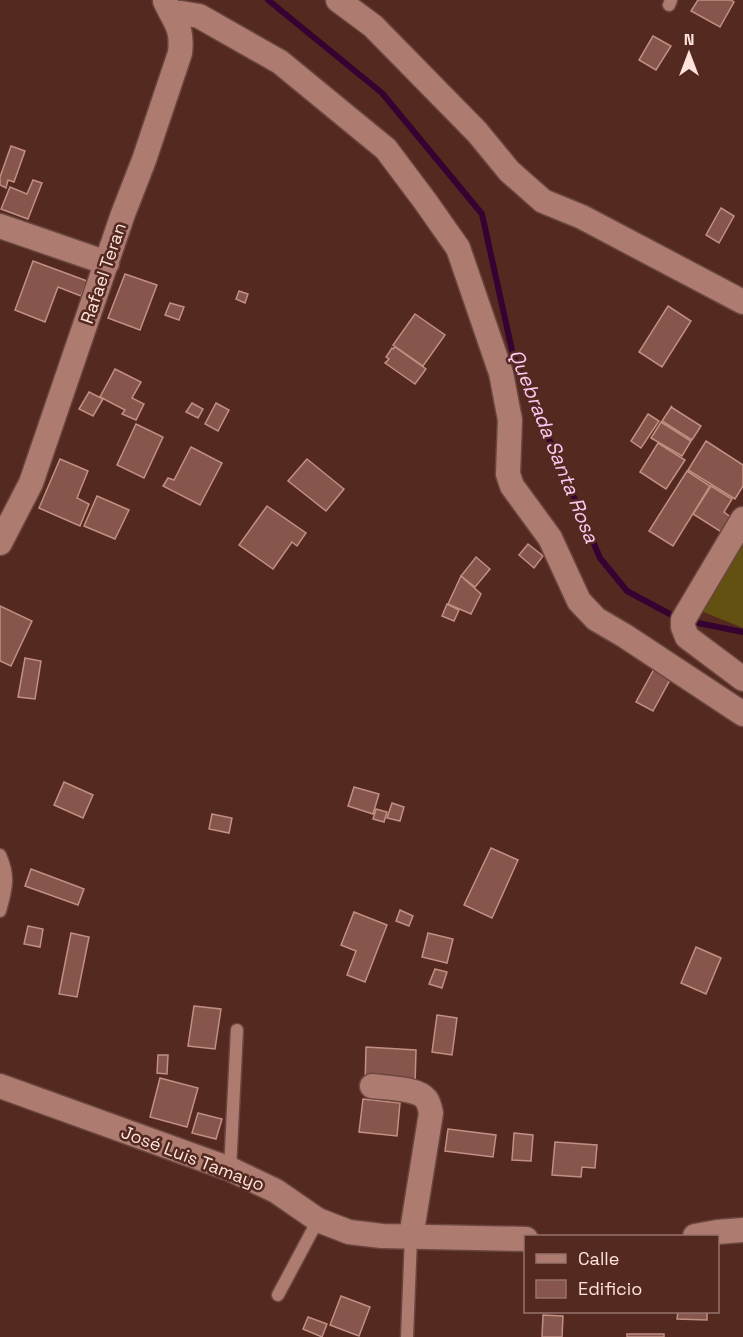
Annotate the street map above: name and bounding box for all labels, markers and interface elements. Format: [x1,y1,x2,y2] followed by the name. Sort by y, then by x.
[659,24,719,84] north arrow
[684,29,694,50] text: N
[75,219,131,327] street label: Rafael Teran
[503,345,605,547] water label: Quebrada Santa Rosa
[118,1120,268,1196] street label: José Luis Tamayo
[524,1235,719,1313] legend
[578,1247,619,1270] text: Calle
[578,1277,642,1300] text: Edificio

